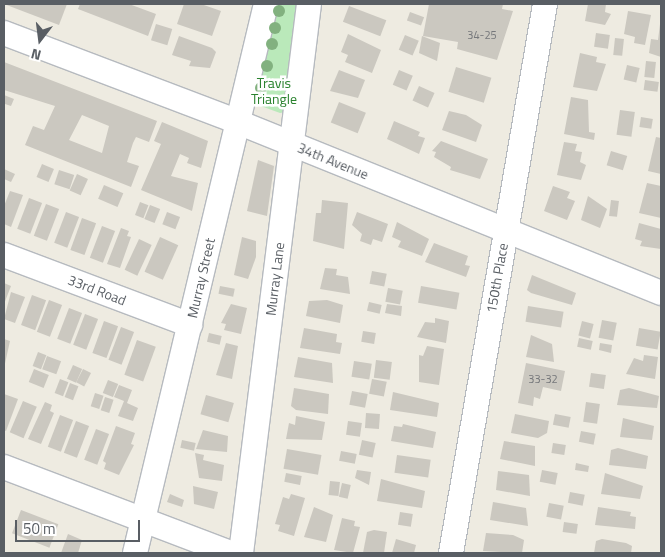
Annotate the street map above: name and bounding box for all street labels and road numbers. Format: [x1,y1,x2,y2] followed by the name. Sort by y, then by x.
[295,139,371,183] street label: 34th Avenue
[184,236,218,320] street label: Murray Street
[262,241,288,317] street label: Murray Lane
[483,242,511,314] street label: 150th Place
[65,271,129,309] street label: 33rd Road

